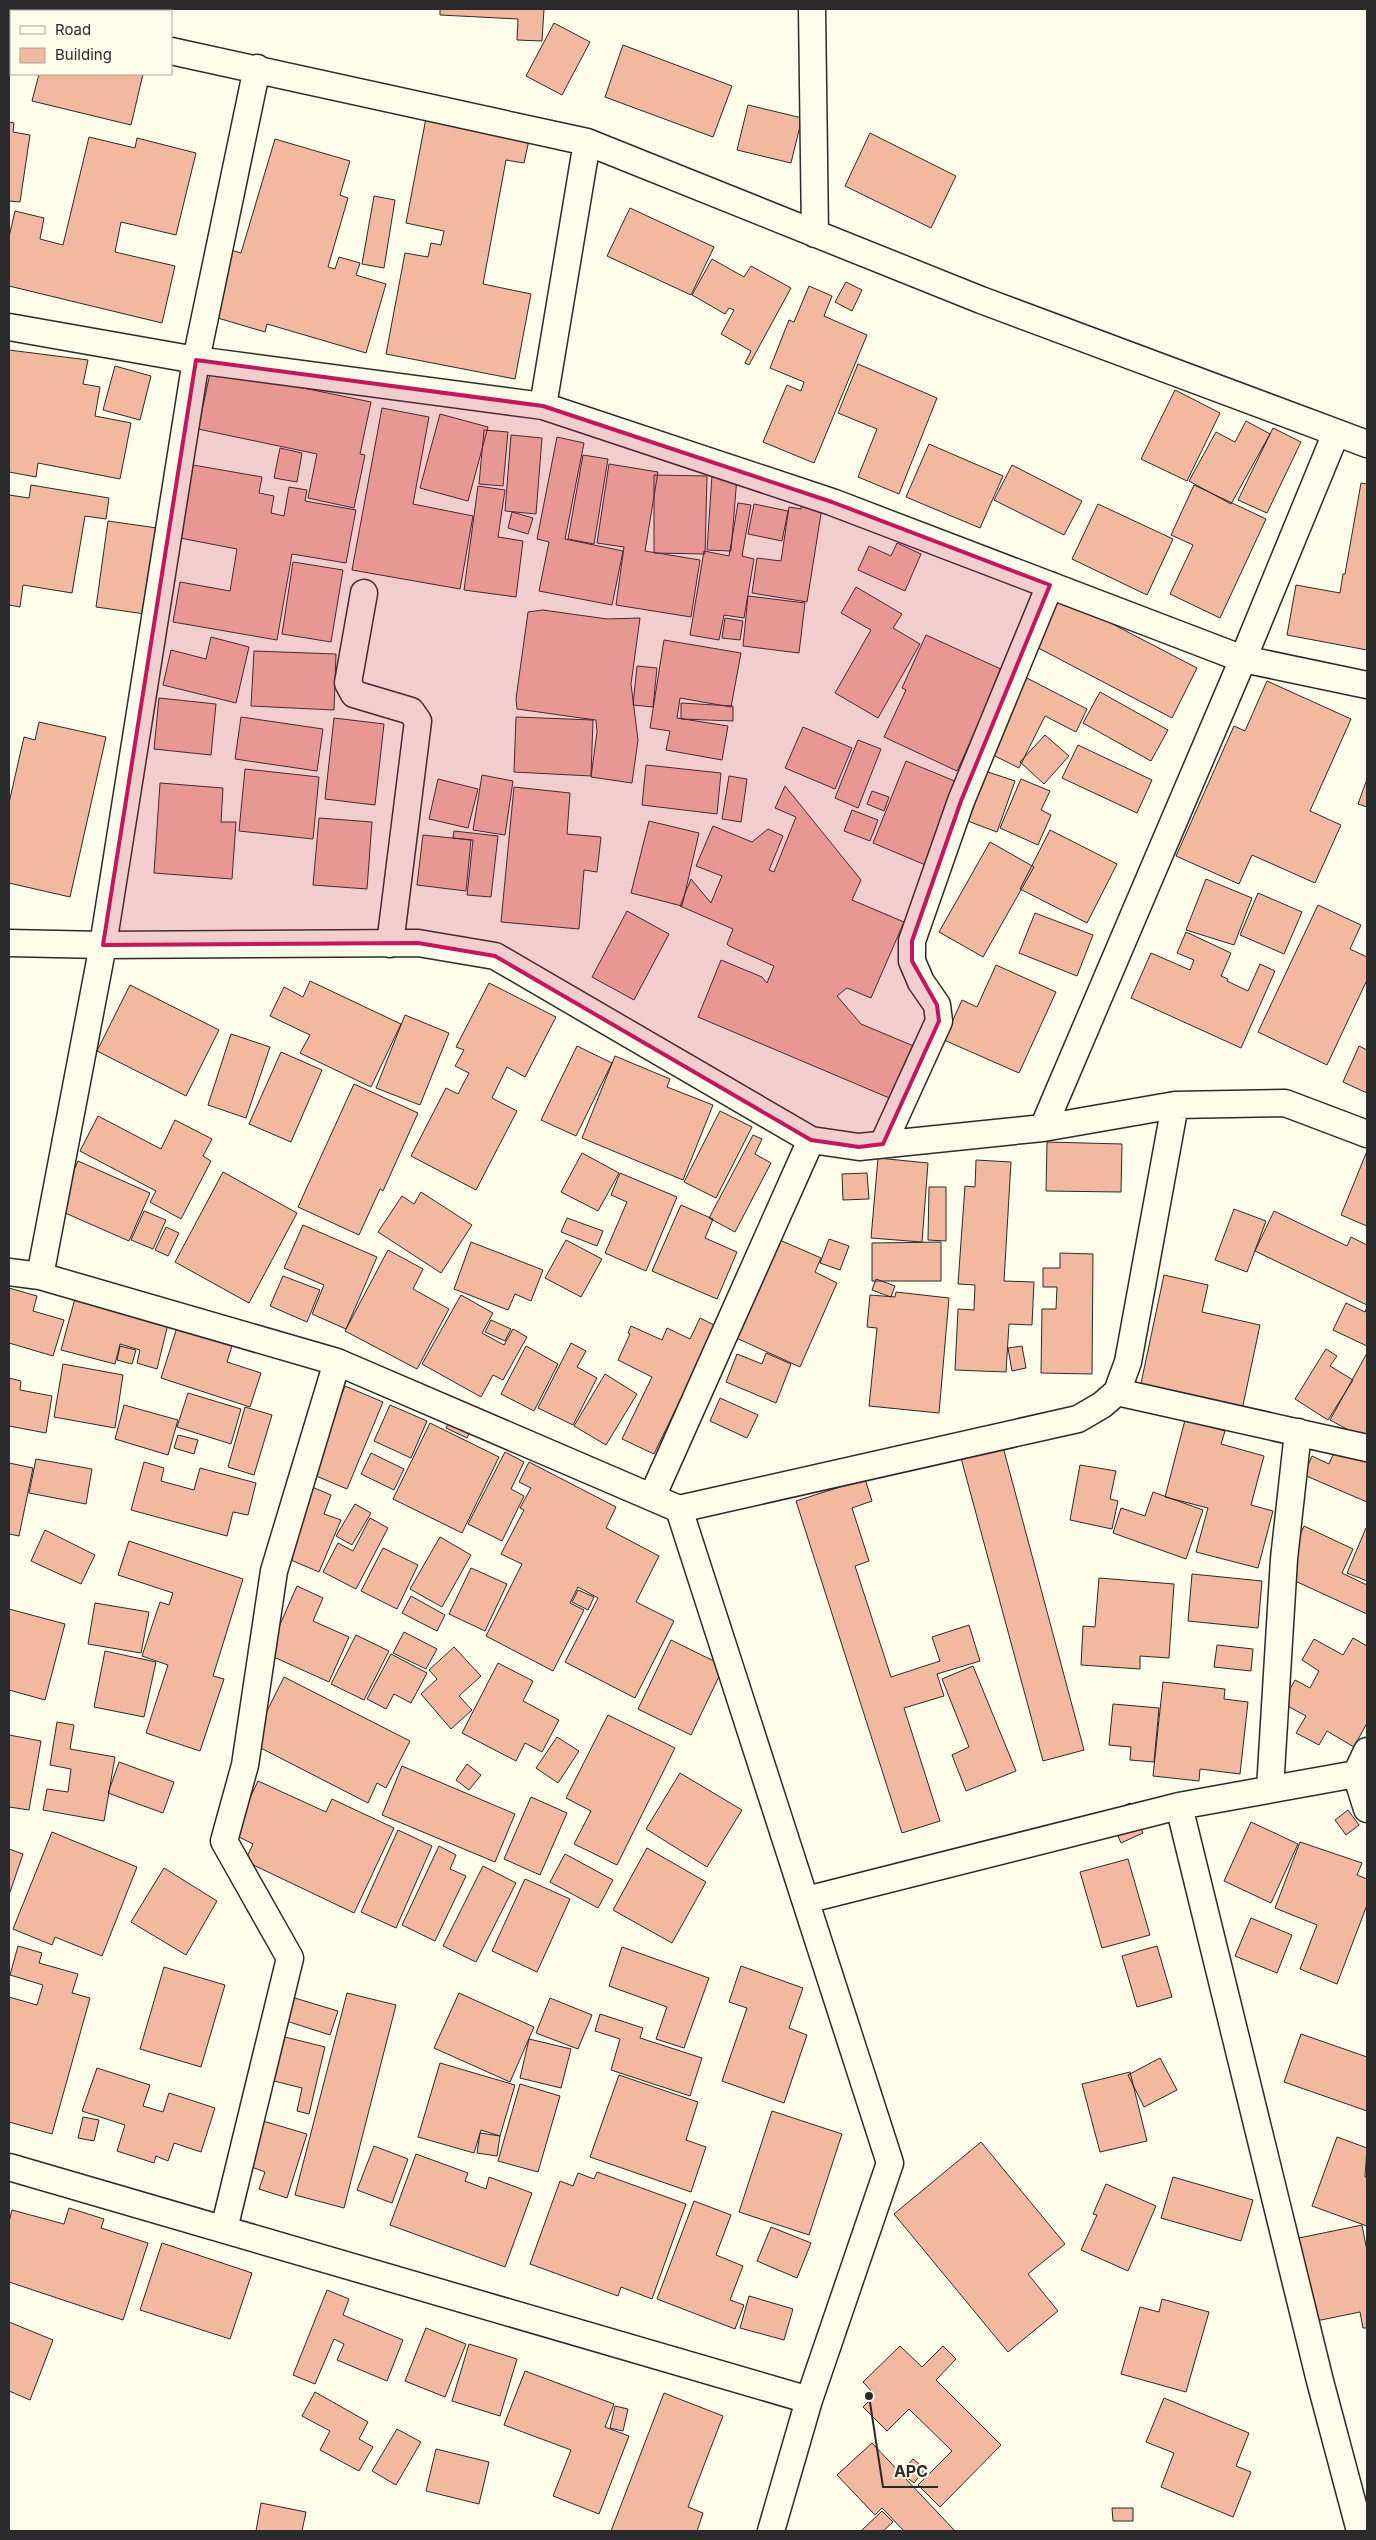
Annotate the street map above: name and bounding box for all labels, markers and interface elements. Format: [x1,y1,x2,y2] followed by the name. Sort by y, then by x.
[10,10,172,75] legend
[55,20,91,39] text: Road
[55,45,112,64] text: Building
[883,2456,938,2487] callout: APC
[894,2461,928,2481] text: APC

